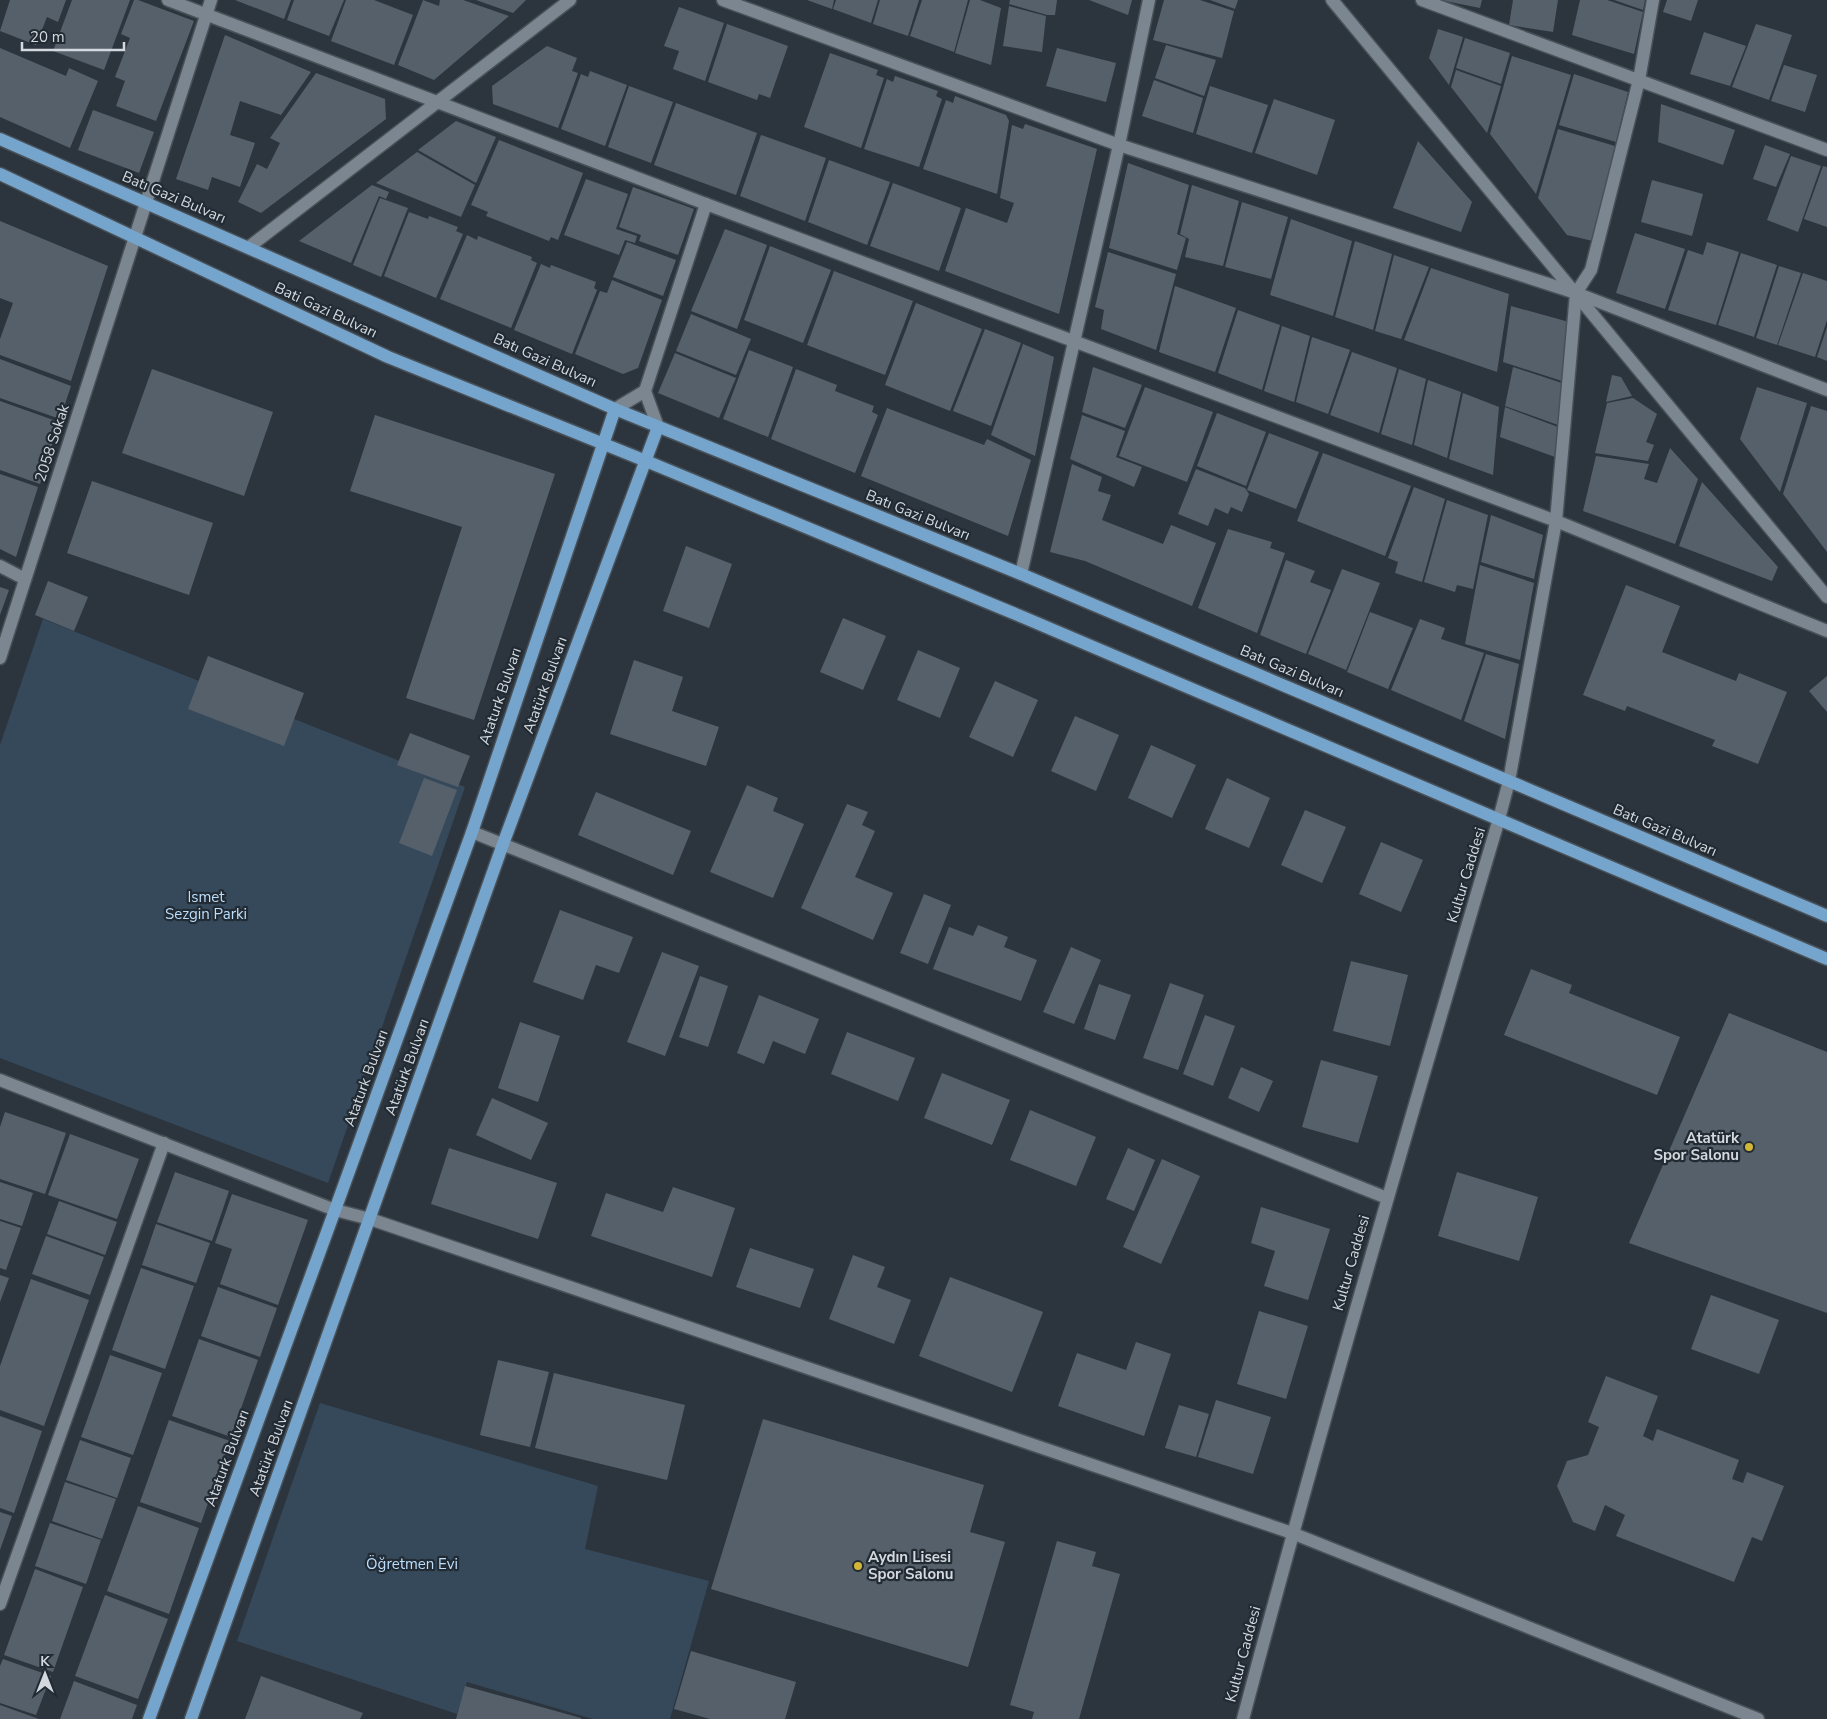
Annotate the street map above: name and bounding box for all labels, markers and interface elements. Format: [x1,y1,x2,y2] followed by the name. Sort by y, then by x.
[22,20,125,52] scale bar
[30,27,65,47] text: 20 m
[119,166,229,228] street label: Batı Gazi Bulvarı
[271,277,381,343] street label: Bati Gazi Bulvarı
[490,328,600,392] street label: Batı Gazi Bulvarı
[30,401,74,484] street label: 2058 Sokak
[863,485,973,545] street label: Batı Gazi Bulvarı
[518,634,572,736] street label: Atatürk Bulvarı
[1237,640,1347,702] street label: Batı Gazi Bulvarı
[474,645,526,747] street label: Ataturk Bulvarı
[1610,799,1720,861] street label: Batı Gazi Bulvarı
[1442,825,1490,925] street label: Kultur Caddesi
[165,887,247,924] park label: Ismet Sezgin Parki
[380,1016,434,1118] street label: Atatürk Bulvarı
[339,1027,393,1129] street label: Ataturk Bulvarı
[1653,1128,1740,1165] place label: Atatürk Spor Salonu
[1743,1141,1755,1153] marker: Atatürk Spor Salonu
[1328,1213,1374,1313] street label: Kultur Caddesi
[244,1397,298,1499] street label: Atatürk Bulvarı
[200,1407,254,1509] street label: Ataturk Bulvarı
[868,1547,954,1584] place label: Aydın Lisesi Spor Salonu
[366,1554,458,1574] park label: Öğretmen Evi
[852,1560,864,1572] marker: Aydın Lisesi Spor Salonu
[1221,1604,1265,1704] street label: Kultur Caddesi
[20,1649,70,1699] north arrow
[40,1652,50,1671] text: K

